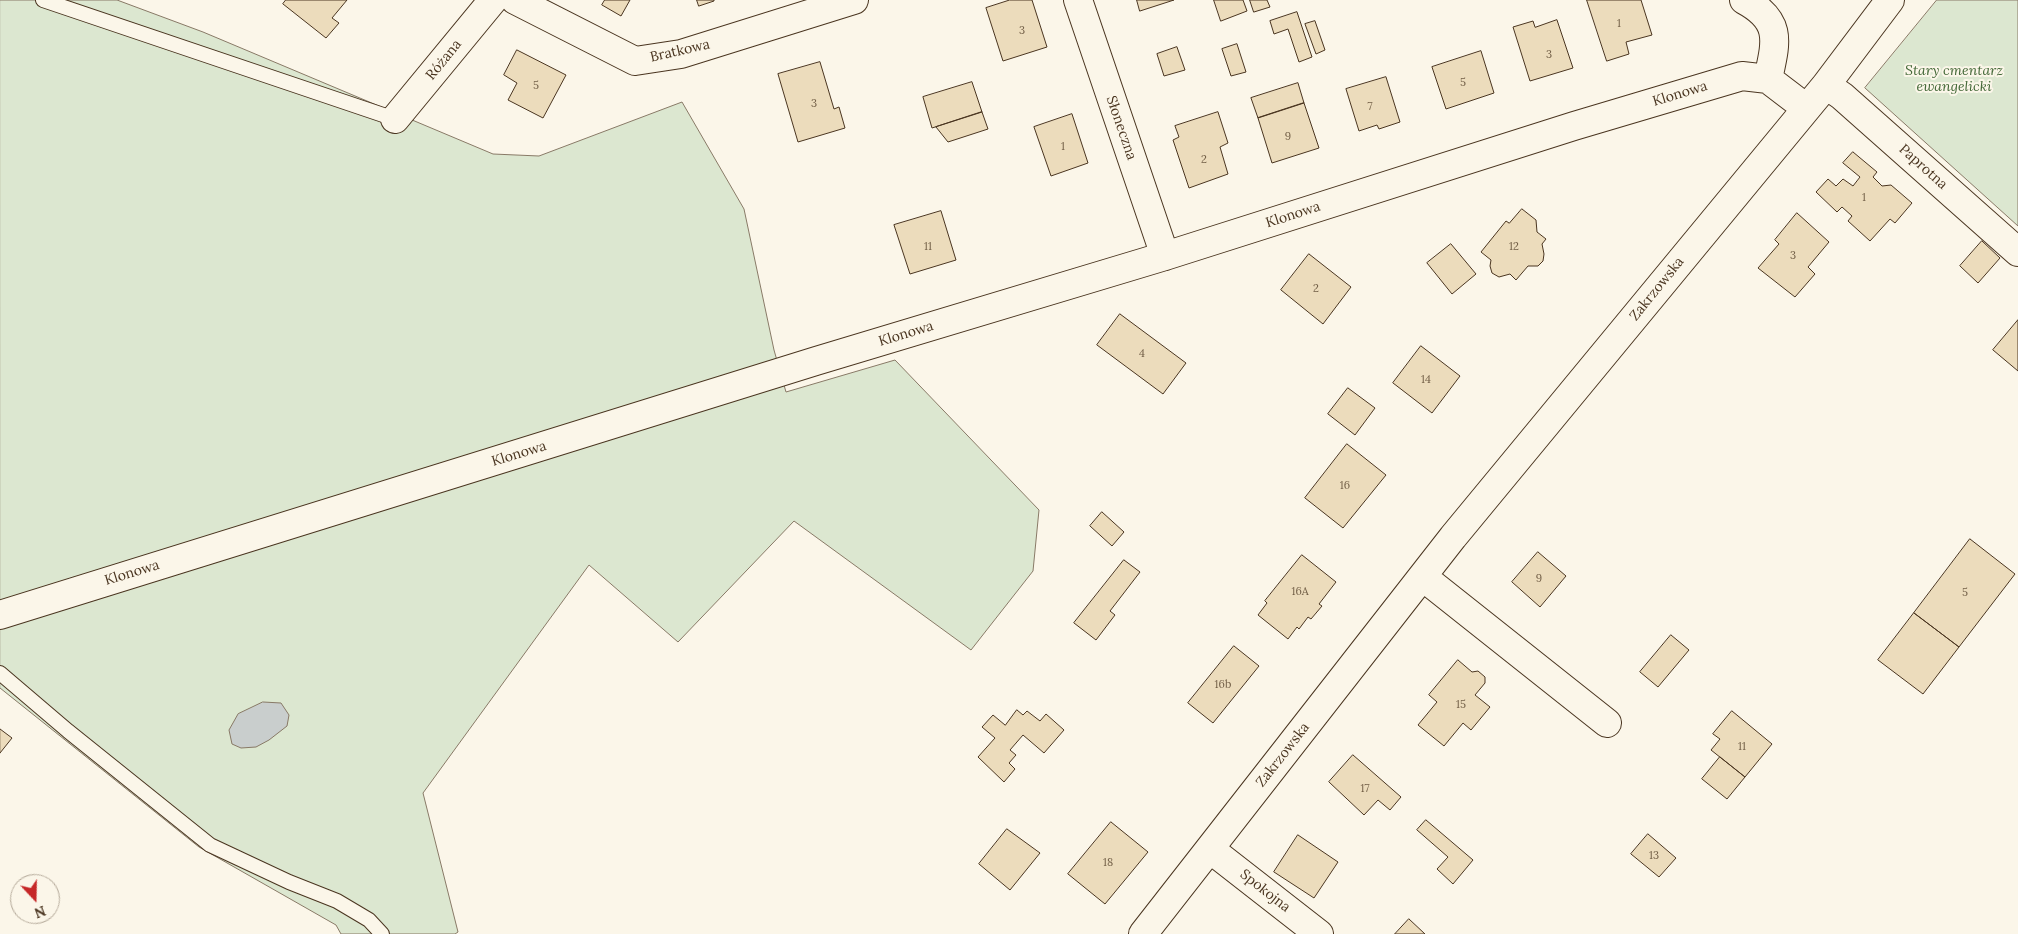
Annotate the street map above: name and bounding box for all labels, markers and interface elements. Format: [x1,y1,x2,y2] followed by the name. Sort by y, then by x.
[1617,17,1621,31] house number: 1
[1019,24,1025,38] house number: 3
[423,36,465,84] street label: Różana
[648,36,712,66] street label: Bratkowa
[1546,48,1552,62] house number: 3
[1905,63,2003,95] park label: Stary cmentarz ewangelicki
[1460,76,1466,90] house number: 5
[1651,78,1709,110] street label: Klonowa
[533,79,539,93] house number: 5
[1102,94,1140,162] street label: Słoneczna
[811,97,817,111] house number: 3
[1367,100,1373,114] house number: 7
[1285,130,1291,144] house number: 9
[1061,140,1065,154] house number: 1
[1895,141,1951,193] street label: Paprotna
[1201,153,1207,167] house number: 2
[1862,191,1866,205] house number: 1
[1264,198,1322,232] street label: Klonowa
[924,240,932,254] house number: 11
[1509,240,1519,254] house number: 12
[1790,249,1796,263] house number: 3
[1626,254,1688,324] street label: Zakrzowska
[1313,282,1319,296] house number: 2
[877,318,935,350] street label: Klonowa
[1139,347,1145,361] house number: 4
[1421,373,1431,387] house number: 14
[490,438,548,470] street label: Klonowa
[1340,479,1350,493] house number: 16
[103,557,161,589] street label: Klonowa
[1536,572,1542,586] house number: 9
[1291,585,1309,599] house number: 16A
[1962,586,1968,600] house number: 5
[1215,678,1231,692] house number: 16b
[1456,698,1466,712] house number: 15
[1253,720,1313,790] street label: Zakrzowska
[1738,740,1746,754] house number: 11
[1360,782,1370,796] house number: 17
[1649,849,1659,863] house number: 13
[1103,856,1113,870] house number: 18
[1236,866,1294,916] street label: Spokojna
[10,874,60,924] north arrow
[32,902,48,922] text: N

